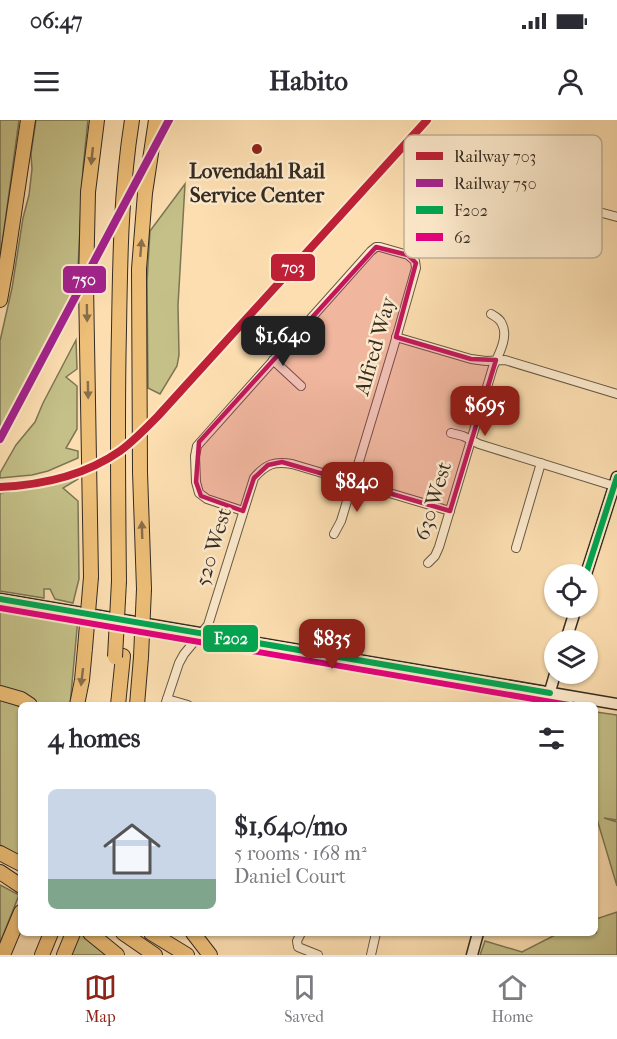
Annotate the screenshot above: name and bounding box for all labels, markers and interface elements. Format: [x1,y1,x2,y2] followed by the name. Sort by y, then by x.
[30,8,82,34] text: 06:47
[30,65,63,98] icon: menu
[269,65,348,97] text: Habito
[554,65,587,98] icon: person
[404,135,602,258] legend
[250,142,264,156] marker: Lovendahl Rail Service Center
[87,146,97,165] one-way arrow
[454,147,536,166] text: Railway 703
[189,159,325,207] place label: Lovendahl Rail Service Center
[454,174,536,193] text: Railway 750
[454,201,488,220] text: F202
[454,228,471,247] text: 62
[136,238,146,257] one-way arrow
[270,253,316,282] line badge: 703
[280,258,305,278] text: 703
[62,265,107,294] line badge: 750
[71,270,96,289] text: 750
[349,293,401,399] street label: Alfred Way
[82,304,92,323] one-way arrow
[234,316,332,367] pin: $1,640
[255,324,311,347] text: $1,640
[83,381,93,400] one-way arrow
[449,386,521,437] pin: $695
[465,394,505,417] text: $695
[410,458,456,543] street label: 630 West
[321,462,393,513] pin: $840
[335,470,379,493] text: $840
[190,504,236,589] street label: 520 West
[137,521,146,540] one-way arrow
[544,564,598,684] map controls
[544,564,598,618] button: locate
[296,619,368,670] pin: $835
[202,624,259,653] line badge: F202
[313,627,351,650] text: $835
[213,629,248,648] text: F202
[544,630,598,684] button: layers
[77,667,87,686] one-way arrow
[535,722,568,755] icon: filters
[48,723,140,754] text: 4 homes
[234,811,348,842] text: $1,640/mo
[96,813,168,885] icon: home
[234,842,367,865] text: 5 rooms · 168 m²
[234,865,346,888] text: Daniel Court
[84,971,117,1026] tab: Map
[284,971,324,1026] tab: Saved
[492,971,533,1026] tab: Home

